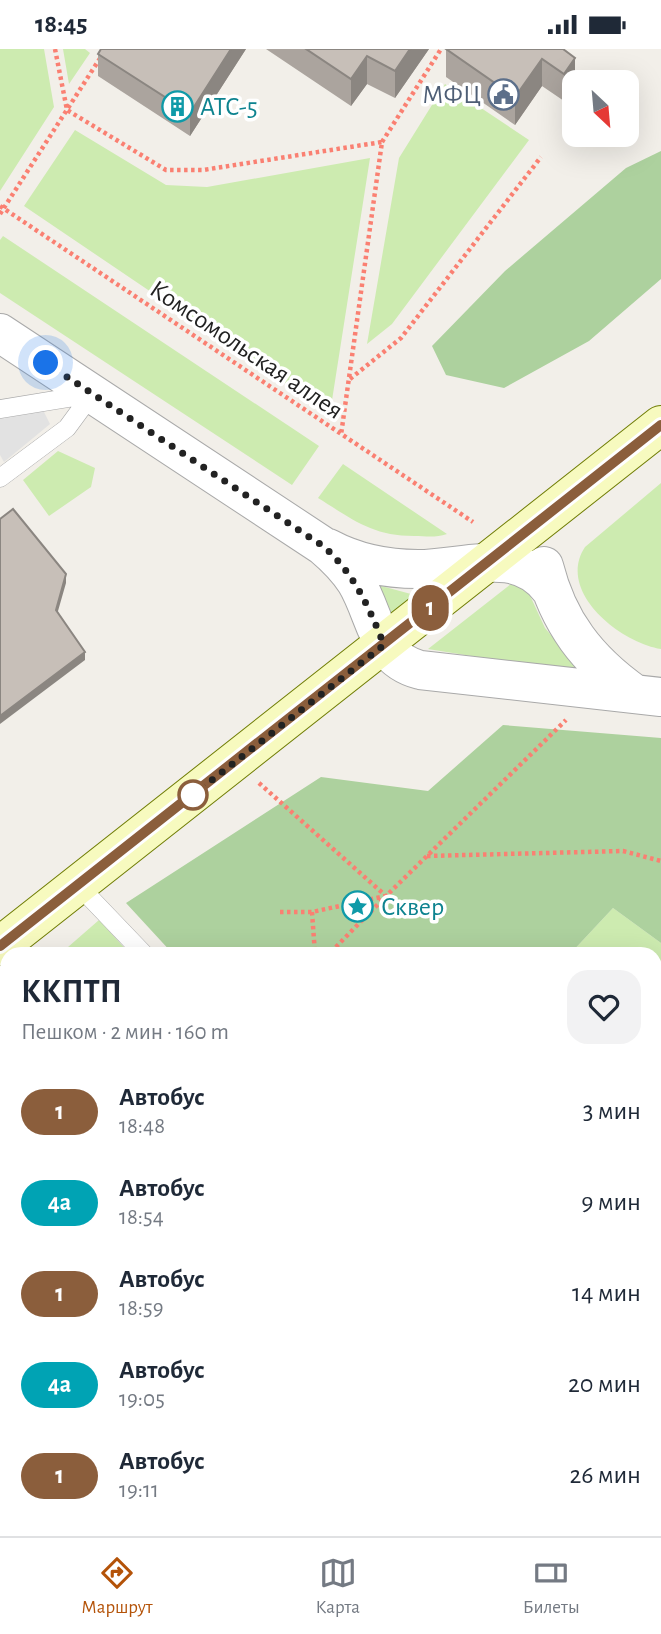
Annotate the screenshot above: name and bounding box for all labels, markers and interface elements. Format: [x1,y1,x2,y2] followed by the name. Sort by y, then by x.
[35,11,87,37] text: 18:45
[562,70,639,147] north arrow
[562,70,639,147] map controls
[487,77,521,111] public building icon: МФЦ
[422,82,481,108] place label: МФЦ
[160,89,194,123] building icon: АТС-5
[200,94,258,120] place label: АТС-5
[145,276,348,424] street label: Комсомольская аллея
[28,345,63,380] your location
[407,585,453,631] line badge: 1
[426,596,434,620] text: 1
[178,780,208,810] unlabelled marker
[341,889,375,923] place icon: Сквер
[381,894,444,920] place label: Сквер
[567,970,641,1044] button: heart
[21,976,122,1009] text: ККПТП
[21,1021,229,1044] text: Пешком · 2 мин · 160 m
[119,1084,205,1110] text: Автобус
[583,1098,641,1124] text: 3 мин
[55,1100,64,1124] text: 1
[119,1115,165,1138] text: 18:48
[119,1175,205,1201] text: Автобус
[581,1189,641,1215] text: 9 мин
[48,1191,71,1215] text: 4а
[119,1206,164,1229] text: 18:54
[119,1266,205,1292] text: Автобус
[572,1280,641,1306] text: 14 мин
[55,1282,64,1306] text: 1
[119,1297,164,1320] text: 18:59
[119,1357,205,1383] text: Автобус
[568,1371,641,1397] text: 20 мин
[48,1373,71,1397] text: 4а
[119,1388,165,1411] text: 19:05
[119,1448,205,1474] text: Автобус
[569,1462,641,1488] text: 26 мин
[55,1464,64,1488] text: 1
[119,1479,159,1502] text: 19:11
[81,1554,153,1619] tab: Маршрут
[315,1554,360,1619] tab: Карта
[523,1554,580,1619] tab: Билеты

